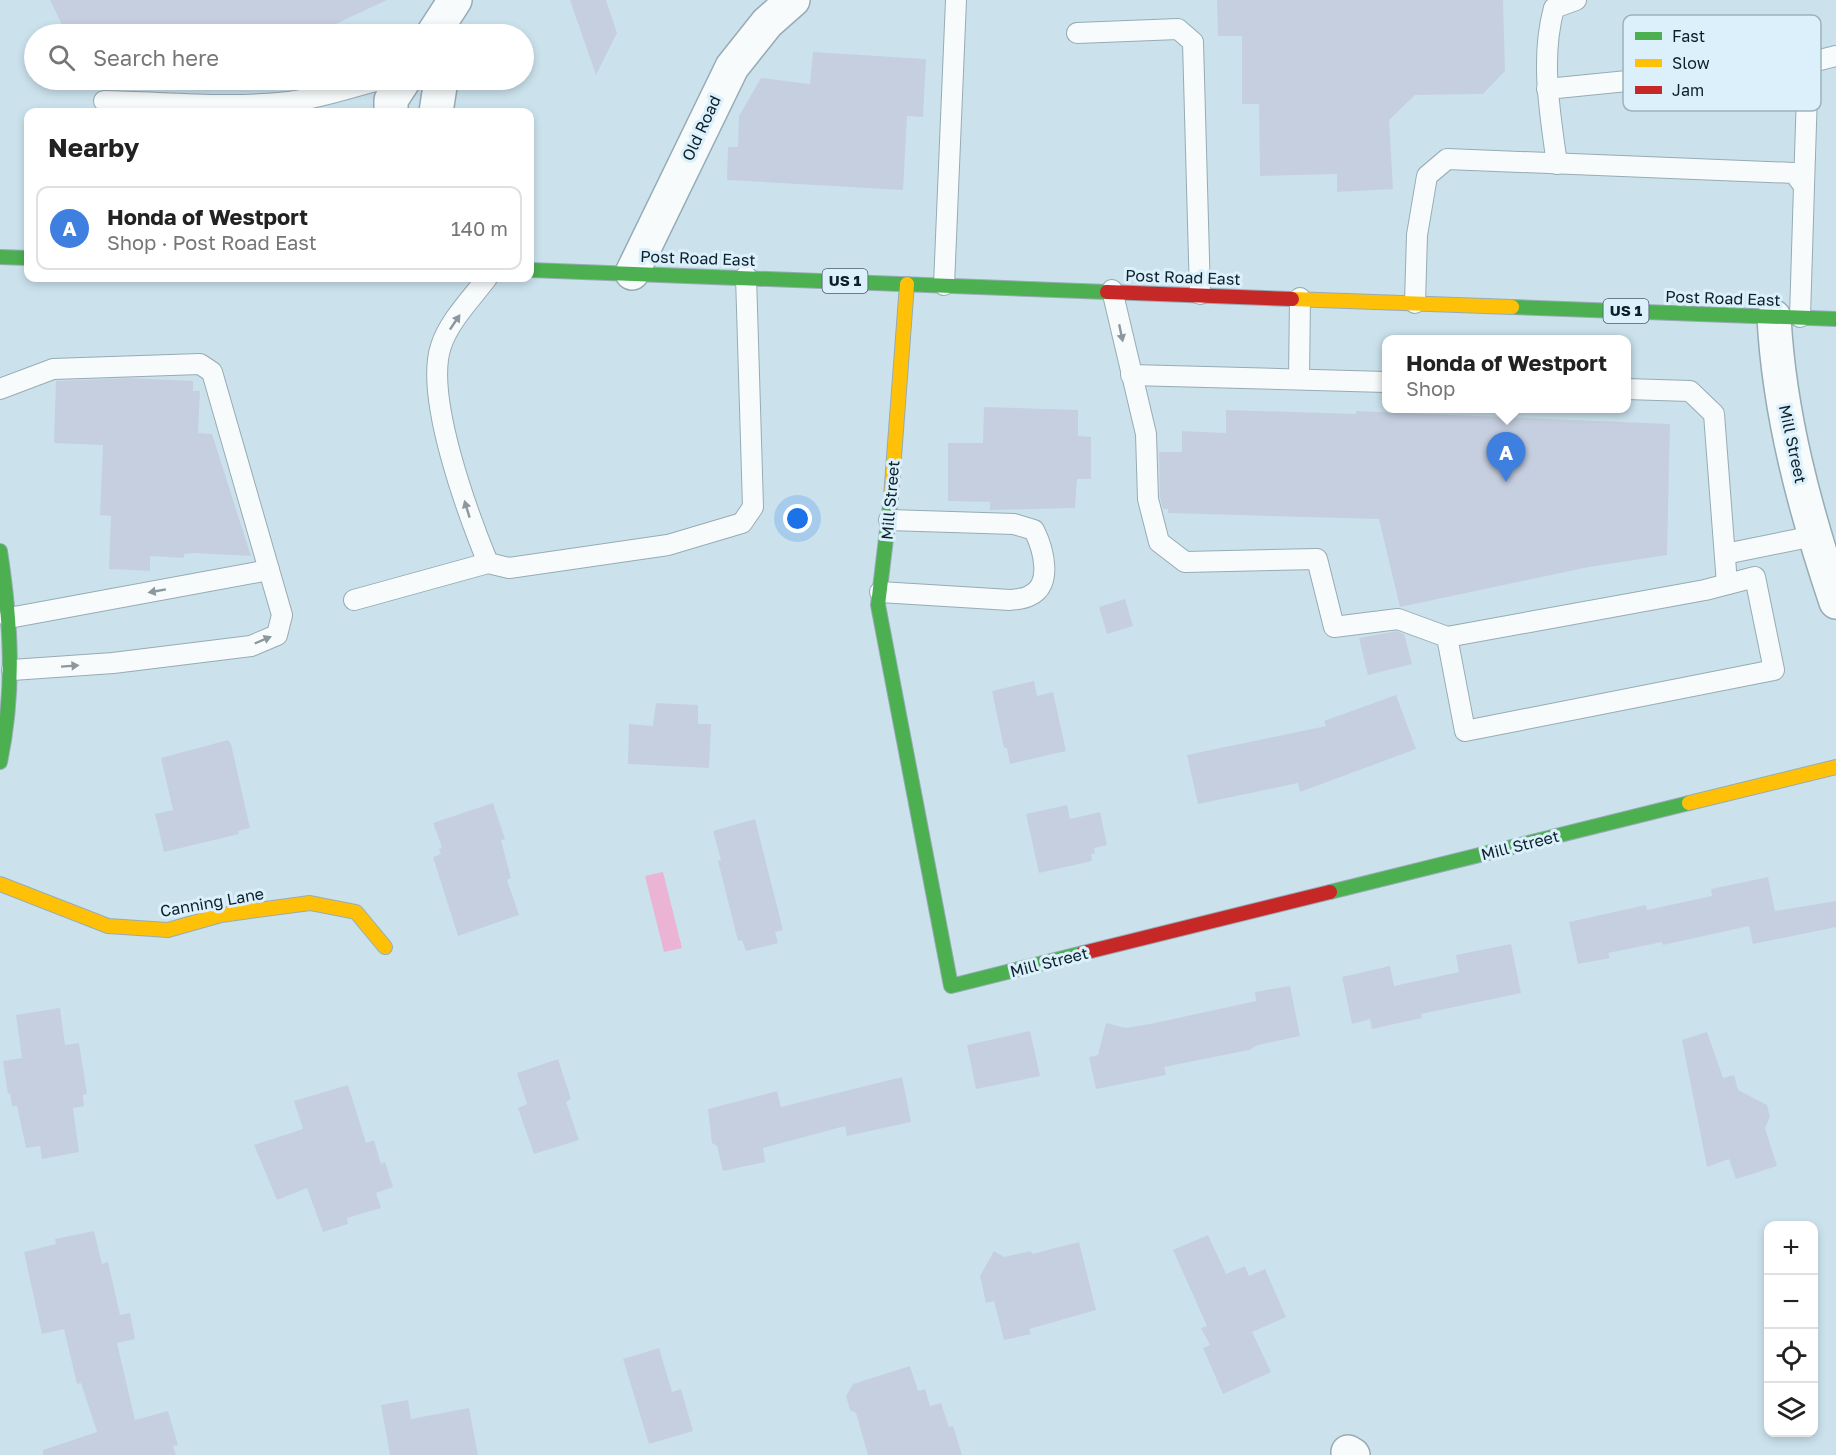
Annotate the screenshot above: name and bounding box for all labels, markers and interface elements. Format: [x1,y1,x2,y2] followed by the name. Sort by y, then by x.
[1623,15,1821,111] legend
[24,24,534,90] search box
[1672,26,1705,46] text: Fast
[45,41,78,74] icon: search
[93,44,219,71] text: Search here
[1672,53,1710,73] text: Slow
[1672,80,1704,100] text: Jam
[677,92,725,164] street label: Old Road
[48,132,139,163] text: Nearby
[107,203,308,230] text: Honda of Westport
[62,216,77,240] text: A
[451,216,508,240] text: 140 m
[107,230,317,254] text: Shop · Post Road East
[640,246,756,270] street label: Post Road East
[1125,265,1241,289] street label: Post Road East
[822,269,868,293] road number: US 1
[1665,286,1781,310] street label: Post Road East
[1604,299,1648,323] road number: US 1
[449,314,460,330] one-way arrow
[1117,323,1127,342] one-way arrow
[1382,335,1631,413] popup
[1406,349,1607,376] text: Honda of Westport
[1406,376,1455,400] text: Shop
[1775,403,1811,485] street label: Mill Street
[1486,432,1526,482] pin: A
[877,459,903,541] street label: Mill Street
[462,500,471,518] one-way arrow
[783,504,812,533] your location
[148,587,167,596] one-way arrow
[255,636,272,645] one-way arrow
[61,661,80,670] one-way arrow
[1479,826,1561,864] street label: Mill Street
[159,883,265,921] street label: Canning Lane
[1008,943,1090,981] street label: Mill Street
[1764,1221,1818,1437] map controls
[1764,1221,1818,1275] button: +
[1764,1275,1818,1329] button: −
[1764,1329,1818,1383] button: locate
[1764,1383,1818,1437] button: layers

